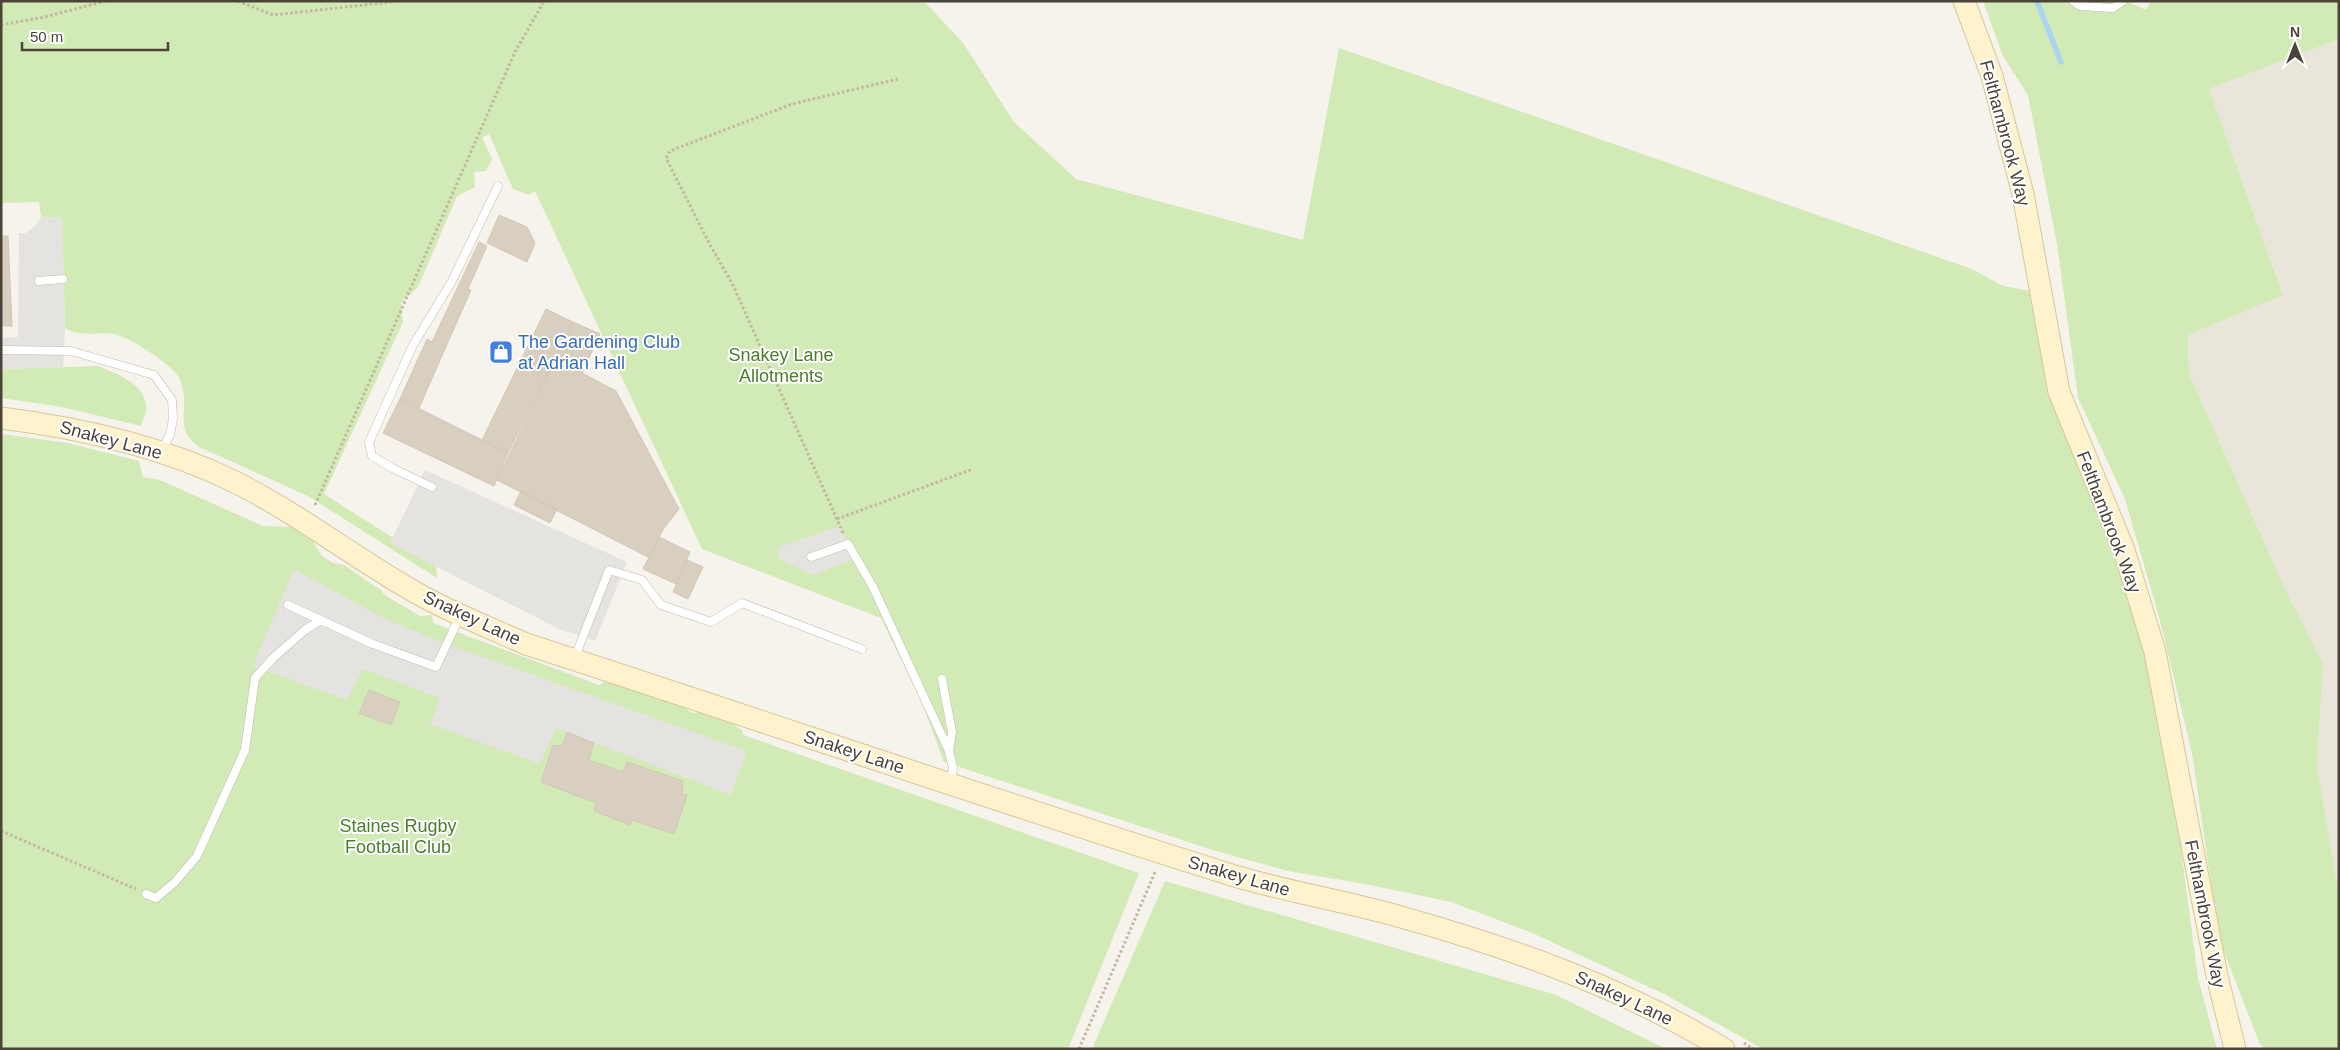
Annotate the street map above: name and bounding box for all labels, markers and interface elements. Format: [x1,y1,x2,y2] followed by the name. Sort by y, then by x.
[22,20,169,52] scale bar
[2270,20,2320,70] north arrow
[2290,24,2300,40] text: N
[30,28,63,45] text: 50 m
[1976,58,2034,208] street label: Felthambrook Way
[518,332,680,373] place label: The Gardening Club at Adrian Hall
[488,339,514,365] shop icon: The Gardening Club at Adrian Hall
[728,345,834,386] park label: Snakey Lane Allotments
[58,417,164,463] street label: Snakey Lane
[2073,448,2145,596] street label: Felthambrook Way
[420,587,524,649] street label: Snakey Lane
[801,726,907,778] street label: Snakey Lane
[339,816,457,857] park label: Staines Rugby Football Club
[2181,838,2229,990] street label: Felthambrook Way
[1186,852,1292,900] street label: Snakey Lane
[1572,967,1676,1029] street label: Snakey Lane

